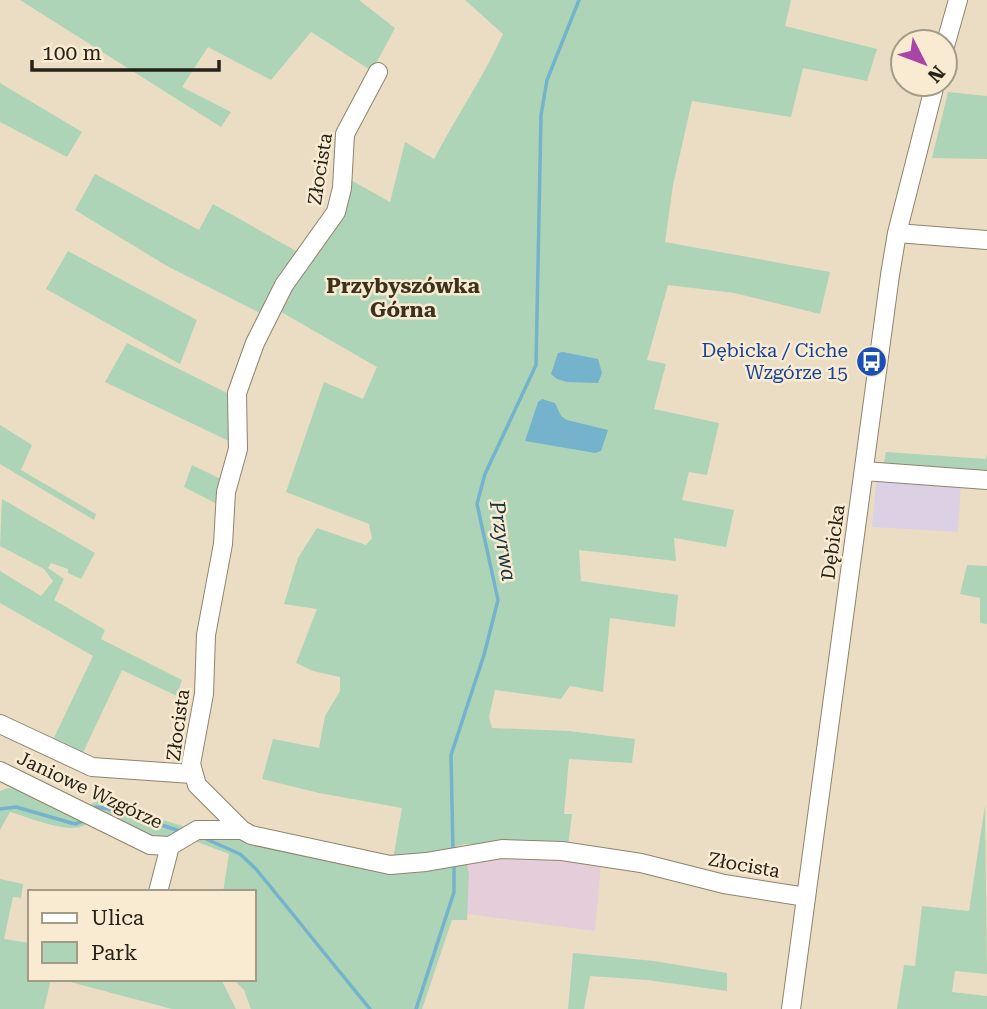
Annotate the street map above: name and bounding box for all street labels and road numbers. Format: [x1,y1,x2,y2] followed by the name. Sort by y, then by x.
[303,131,337,207] street label: Złocista
[816,502,850,581] street label: Dębicka
[162,687,195,763] street label: Złocista
[14,746,166,834] street label: Janiowe Wzgórze
[706,847,782,883] street label: Złocista

